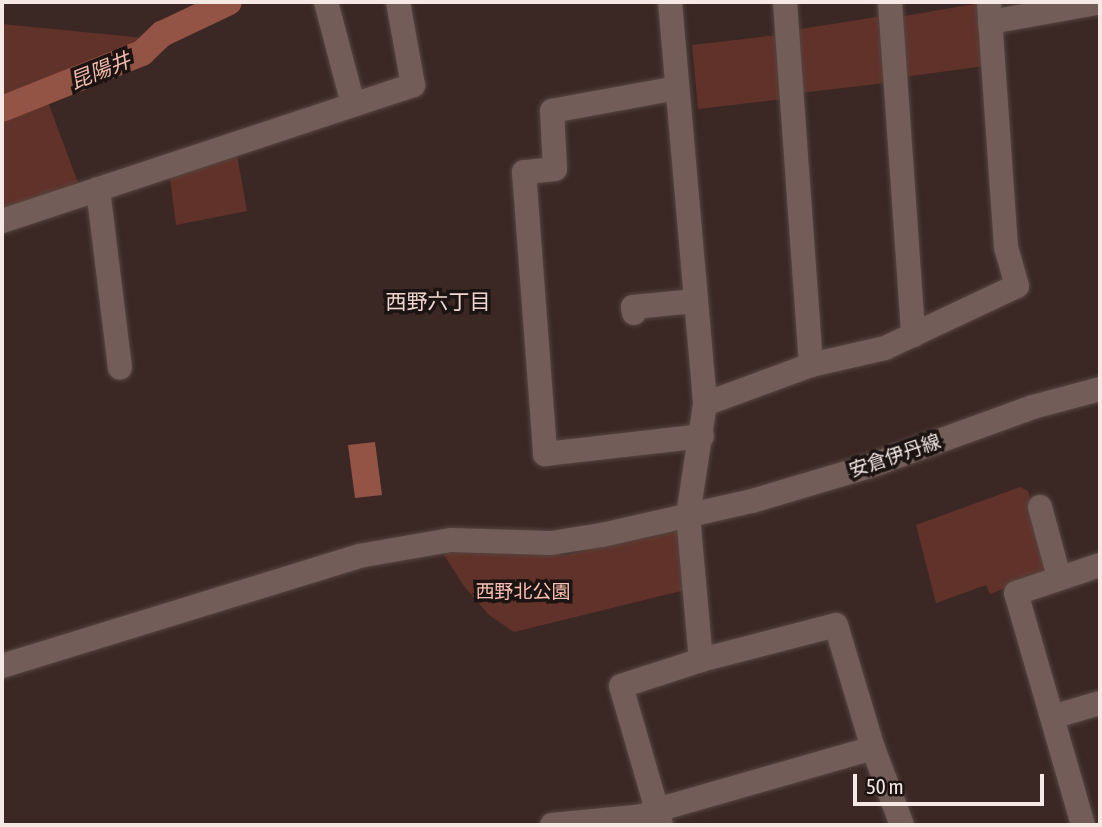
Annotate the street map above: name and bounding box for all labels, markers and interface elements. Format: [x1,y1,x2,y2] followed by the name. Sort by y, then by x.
[66,47,134,93] water label: 昆陽井
[386,288,490,314] district label: 西野六丁目
[846,430,944,482] street label: 安倉伊丹線
[476,581,570,603] park label: 西野北公園
[857,760,1048,804] scale bar
[866,774,904,798] text: 50 m

